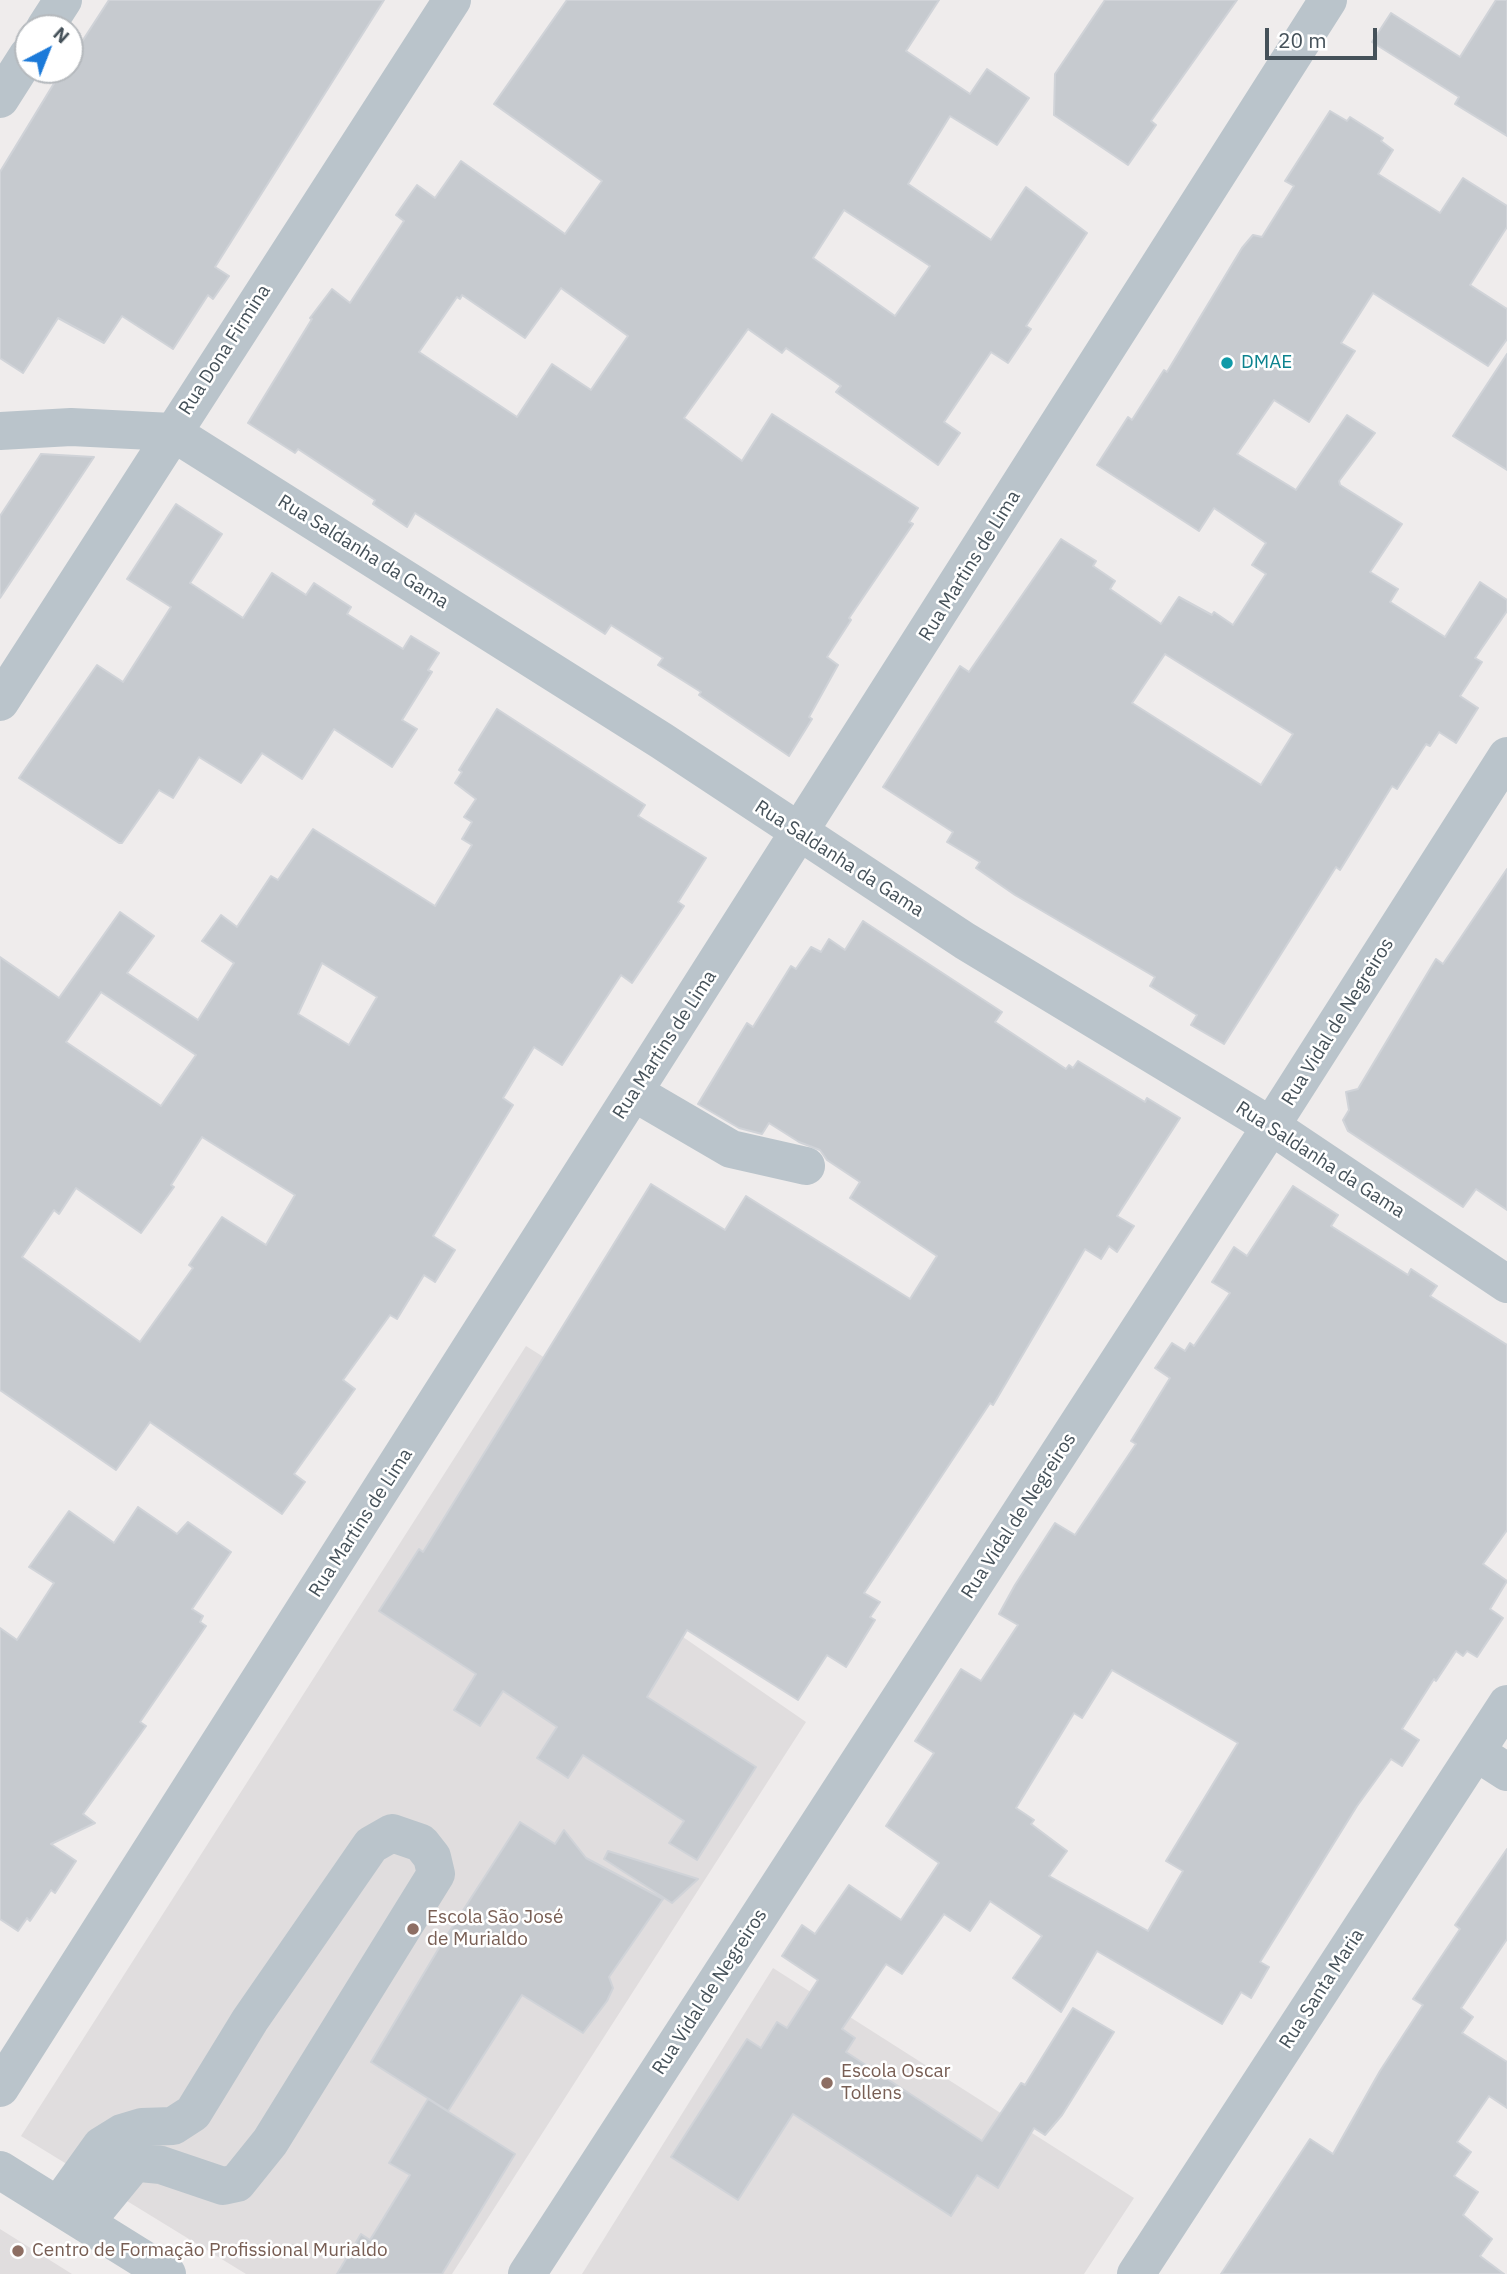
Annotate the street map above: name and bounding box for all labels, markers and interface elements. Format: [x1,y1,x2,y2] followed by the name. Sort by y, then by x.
[14,14,84,84] north arrow
[1269,14,1381,58] scale bar
[49,21,75,48] text: N
[1278,26,1327,54] text: 20 m
[174,280,276,420] street label: Rua Dona Firmina
[1241,352,1292,374] place label: DMAE
[1219,355,1235,371] marker: DMAE
[914,487,1026,645] street label: Rua Martins de Lima
[273,490,453,614] street label: Rua Saldanha da Gama
[750,796,928,922] street label: Rua Saldanha da Gama
[1277,934,1399,1110] street label: Rua Vidal de Negreiros
[608,966,722,1124] street label: Rua Martins de Lima
[1231,1097,1409,1223] street label: Rua Saldanha da Gama
[957,1429,1081,1603] street label: Rua Vidal de Negreiros
[304,1444,418,1602] street label: Rua Martins de Lima
[648,1905,772,2079] street label: Rua Vidal de Negreiros
[427,1907,564,1951] place label: Escola São José de Murialdo
[405,1921,421,1937] marker: Escola São José de Murialdo
[1275,1925,1369,2053] street label: Rua Santa Maria
[841,2061,951,2105] place label: Escola Oscar Tollens
[819,2075,835,2091] marker: Escola Oscar Tollens
[32,2240,388,2262] place label: Centro de Formação Profissional Murialdo
[10,2243,26,2259] marker: Centro de Formação Profissional Murialdo

